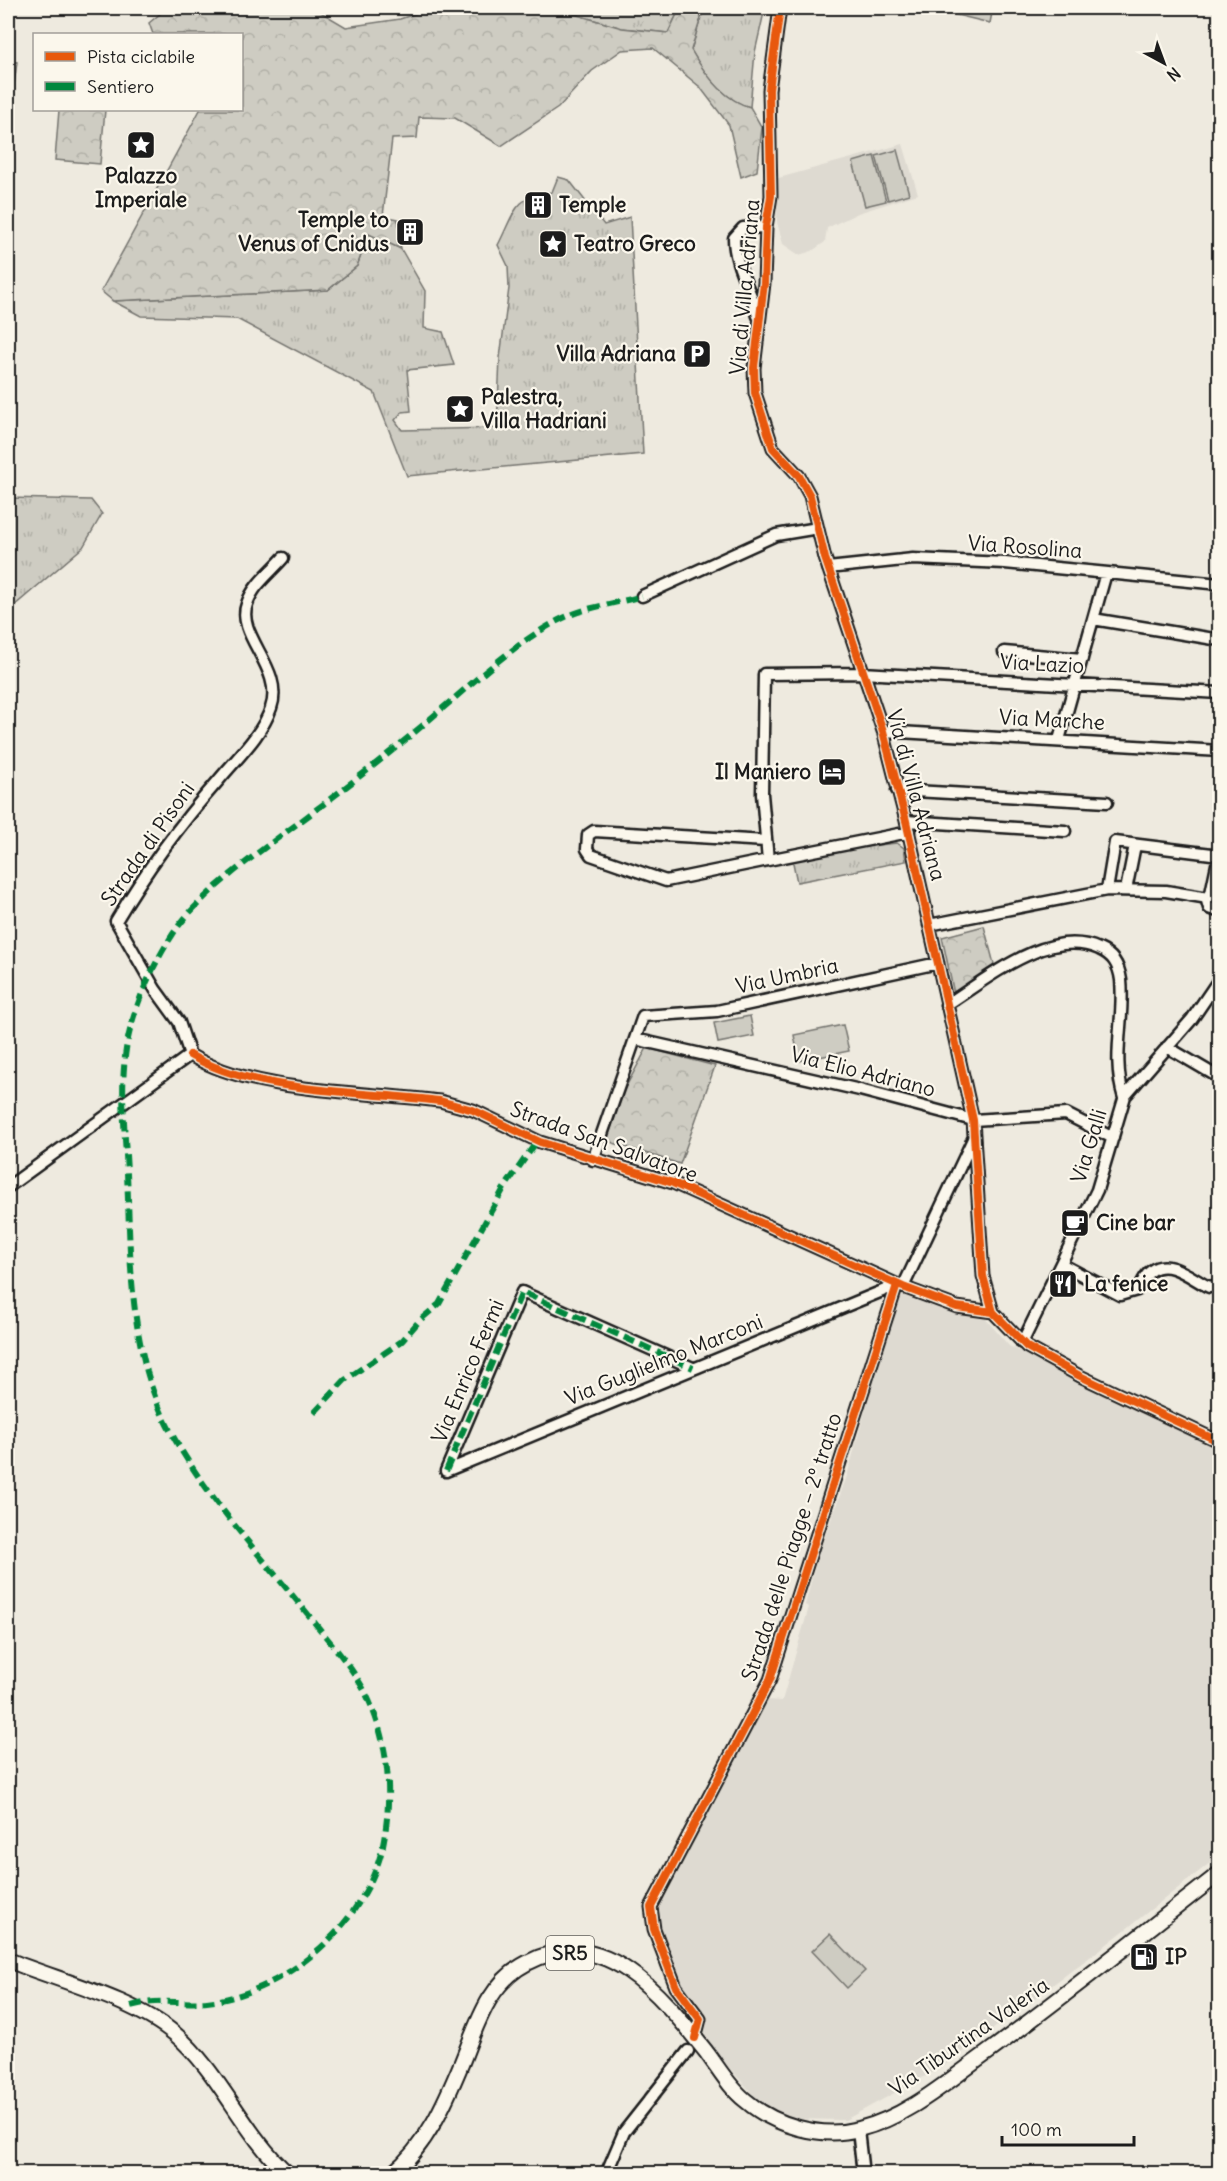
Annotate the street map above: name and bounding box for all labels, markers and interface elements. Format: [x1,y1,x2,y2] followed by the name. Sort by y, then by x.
[33,33,243,111] legend
[1134,33,1194,93] north arrow
[87,45,195,68] text: Pista ciclabile
[1163,63,1185,85] text: N
[87,75,154,98] text: Sentiero
[125,129,157,161] place icon: Palazzo Imperiale
[95,162,187,213] place label: Palazzo Imperiale
[522,189,554,221] building icon: Temple
[559,191,626,218] place label: Temple
[723,198,766,376] street label: Via di Villa Adriana
[238,206,389,257] place label: Temple to Venus of Cnidus
[394,216,426,248] building icon: Temple to Venus of Cnidus
[537,228,569,260] place icon: Teatro Greco
[574,230,696,257] place label: Teatro Greco
[681,338,713,370] parking icon: Villa Adriana
[557,340,676,367] place label: Villa Adriana
[481,383,607,434] place label: Palestra, Villa Hadriani
[444,393,476,425] place icon: Palestra, Villa Hadriani
[967,529,1083,564] street label: Via Rosolina
[999,648,1085,679] street label: Via Lazio
[998,703,1106,736] street label: Via Marche
[881,706,952,884] street label: Via di Villa Adriana
[816,756,848,788] hotel icon: Il Maniero
[715,758,811,785] place label: Il Maniero
[95,776,200,911] street label: Strada di Pisoni
[733,951,841,1000] street label: Via Umbria
[788,1040,938,1103] street label: Via Elio Adriano
[507,1095,702,1188] street label: Strada San Salvatore
[1064,1106,1113,1186] street label: Via Galli
[1059,1207,1091,1239] cafe icon: Cine bar
[1096,1209,1176,1236] place label: Cine bar
[1047,1268,1079,1300] restaurant icon: La fenice
[1084,1270,1168,1297] place label: La fenice
[425,1295,510,1447] street label: Via Enrico Fermi
[561,1308,767,1412] street label: Via Guglielmo Marconi
[735,1409,848,1684] street label: Strada delle Piagge – 2º tratto
[546,1936,594,1970] road number: SR5
[1128,1941,1160,1973] fuel station icon: IP
[1165,1943,1187,1970] place label: IP
[883,1971,1054,2102] street label: Via Tiburtina Valeria
[1002,2109,1134,2147] scale bar
[1011,2118,1062,2141] text: 100 m

